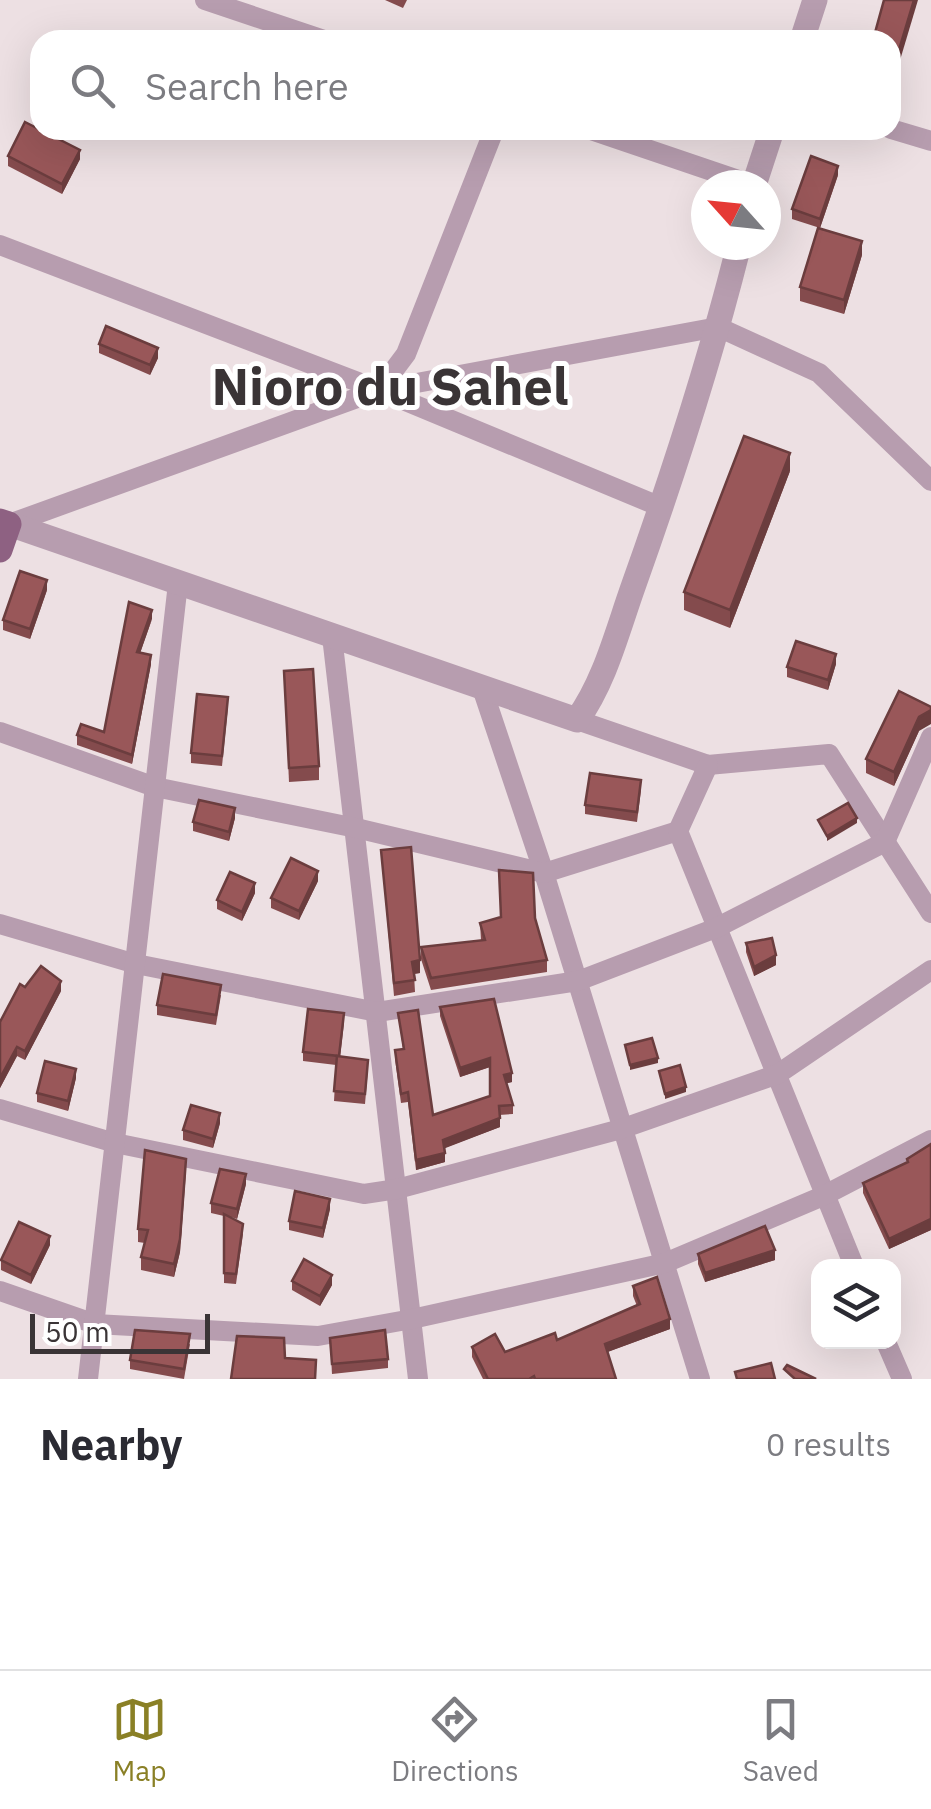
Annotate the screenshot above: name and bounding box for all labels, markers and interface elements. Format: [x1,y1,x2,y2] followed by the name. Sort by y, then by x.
[30,30,901,140] search box
[65,58,120,113] icon: search
[145,61,349,110] text: Search here
[691,170,781,260] north arrow
[211,352,569,419] district label: Nioro du Sahel
[811,1259,901,1349] map controls
[811,1259,901,1349] button: layers
[30,1309,210,1354] scale bar
[45,1313,110,1350] text: 50 m
[40,1417,182,1472] text: Nearby
[766,1423,891,1465] text: 0 results
[112,1692,167,1789] tab: Map
[391,1692,519,1789] tab: Directions
[743,1692,819,1789] tab: Saved

